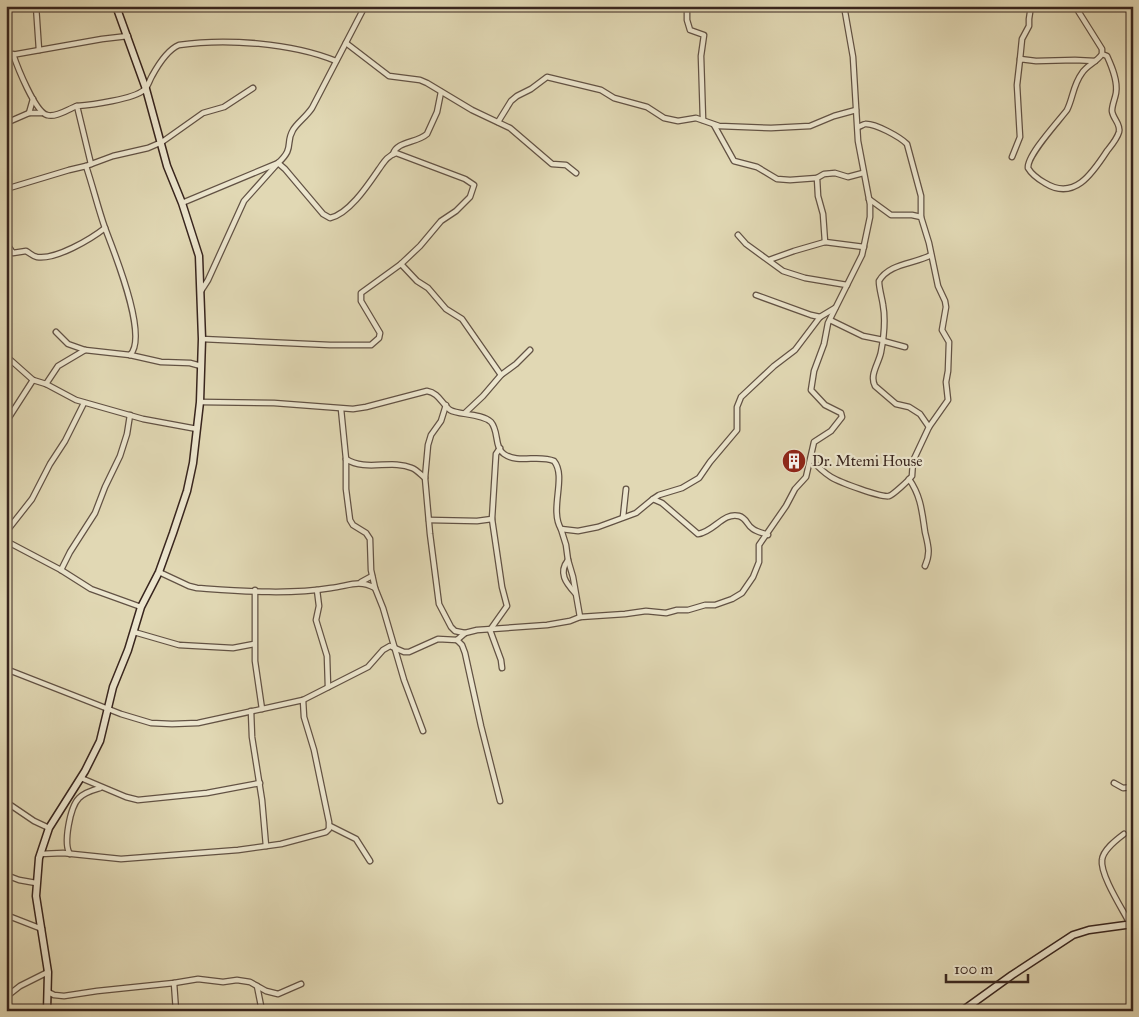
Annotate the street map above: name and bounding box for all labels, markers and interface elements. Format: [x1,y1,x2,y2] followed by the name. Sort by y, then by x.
[781,448,807,474] building icon: Dr. Mtemi House
[812,452,922,470] place label: Dr. Mtemi House
[946,952,1029,984] scale bar
[954,960,994,978] text: 100 m

